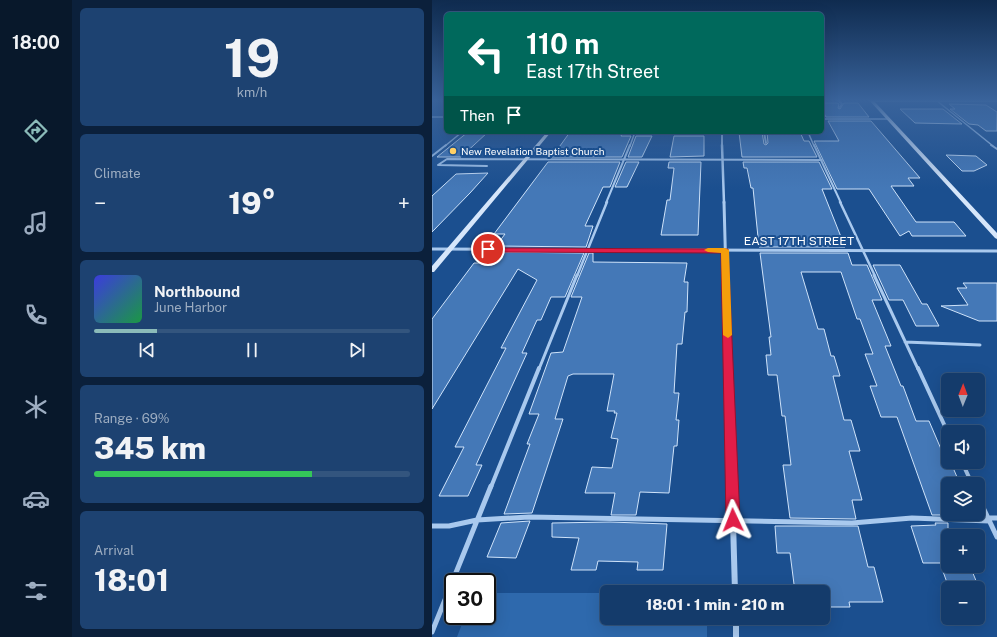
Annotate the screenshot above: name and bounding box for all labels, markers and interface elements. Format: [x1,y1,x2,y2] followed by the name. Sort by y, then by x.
[526,27,599,60] text: 110 m
[224,28,280,89] text: 19
[460,28,512,80] icon: left
[12,32,60,53] text: 18:00
[526,61,660,82] text: East 17th Street
[237,85,267,100] text: km/h
[503,104,525,126] icon: arrive
[460,107,495,124] text: Then
[22,117,50,145] icon: directions
[461,145,605,157] place label: New Revelation Baptist Church
[448,146,458,156] marker: New Revelation Baptist Church
[94,166,141,181] text: Climate
[228,185,276,221] text: 19°
[94,190,106,216] text: −
[398,190,410,216] text: +
[22,209,50,237] icon: music
[471,232,505,266] pin
[744,234,854,248] street label: EAST 17TH STREET
[477,238,499,260] icon: arrive
[154,283,240,300] text: Northbound
[154,300,227,315] text: June Harbor
[22,301,50,329] icon: phone
[136,339,158,361] icon: previous
[241,339,263,361] icon: pause
[346,339,368,361] icon: next
[941,373,985,417] north arrow
[941,373,985,625] map controls
[22,393,50,421] icon: climate
[94,411,170,426] text: Range · 69%
[941,425,985,469] button: sound
[94,430,206,466] text: 345 km
[941,477,985,521] button: layers
[22,485,50,513] icon: car
[712,499,754,541] position arrow
[941,529,985,573] button: +
[94,543,134,558] text: Arrival
[94,562,169,598] text: 18:01
[444,573,496,625] speed limit sign: 30
[22,577,50,605] icon: filters
[941,581,985,625] button: −
[646,596,784,613] text: 18:01 · 1 min · 210 m

